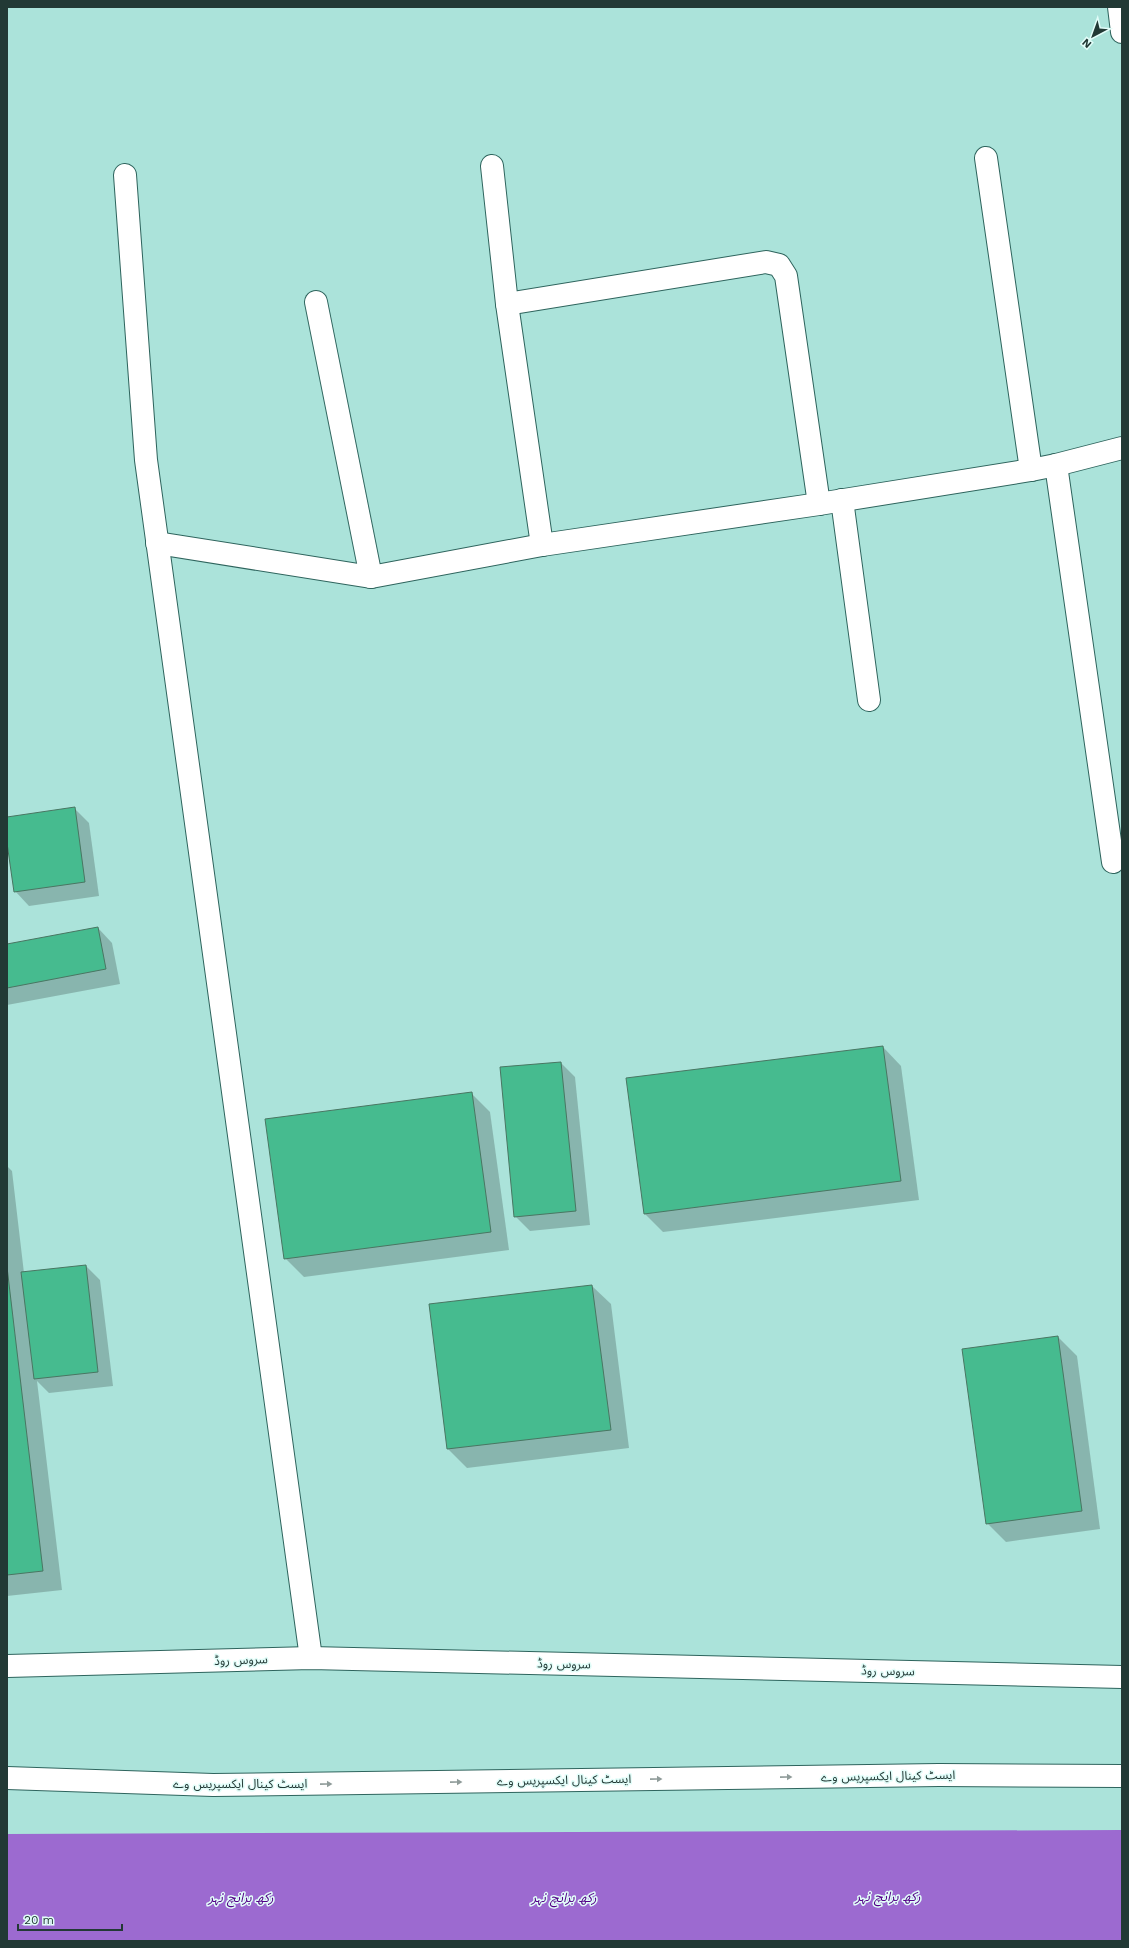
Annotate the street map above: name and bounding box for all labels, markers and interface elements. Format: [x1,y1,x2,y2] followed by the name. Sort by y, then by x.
[1073,16,1113,56] north arrow
[1079,36,1094,51] text: N
[214,1652,268,1668] street label: سروس روڈ
[537,1656,591,1671] street label: سروس روڈ
[861,1663,915,1678] street label: سروس روڈ
[821,1768,956,1785] street label: ایسٹ کینال ایکسپریس وے
[497,1772,632,1789] street label: ایسٹ کینال ایکسپریس وے
[780,1774,793,1780] one-way arrow
[650,1776,663,1782] one-way arrow
[173,1777,307,1792] street label: ایسٹ کینال ایکسپریس وے
[450,1779,463,1785] one-way arrow
[320,1781,333,1787] one-way arrow
[855,1889,921,1907] water label: رکھ برانچ نہر
[208,1890,274,1908] water label: رکھ برانچ نہر
[531,1890,597,1908] water label: رکھ برانچ نہر
[18,1906,122,1932] scale bar
[24,1913,54,1927] text: 20 m

